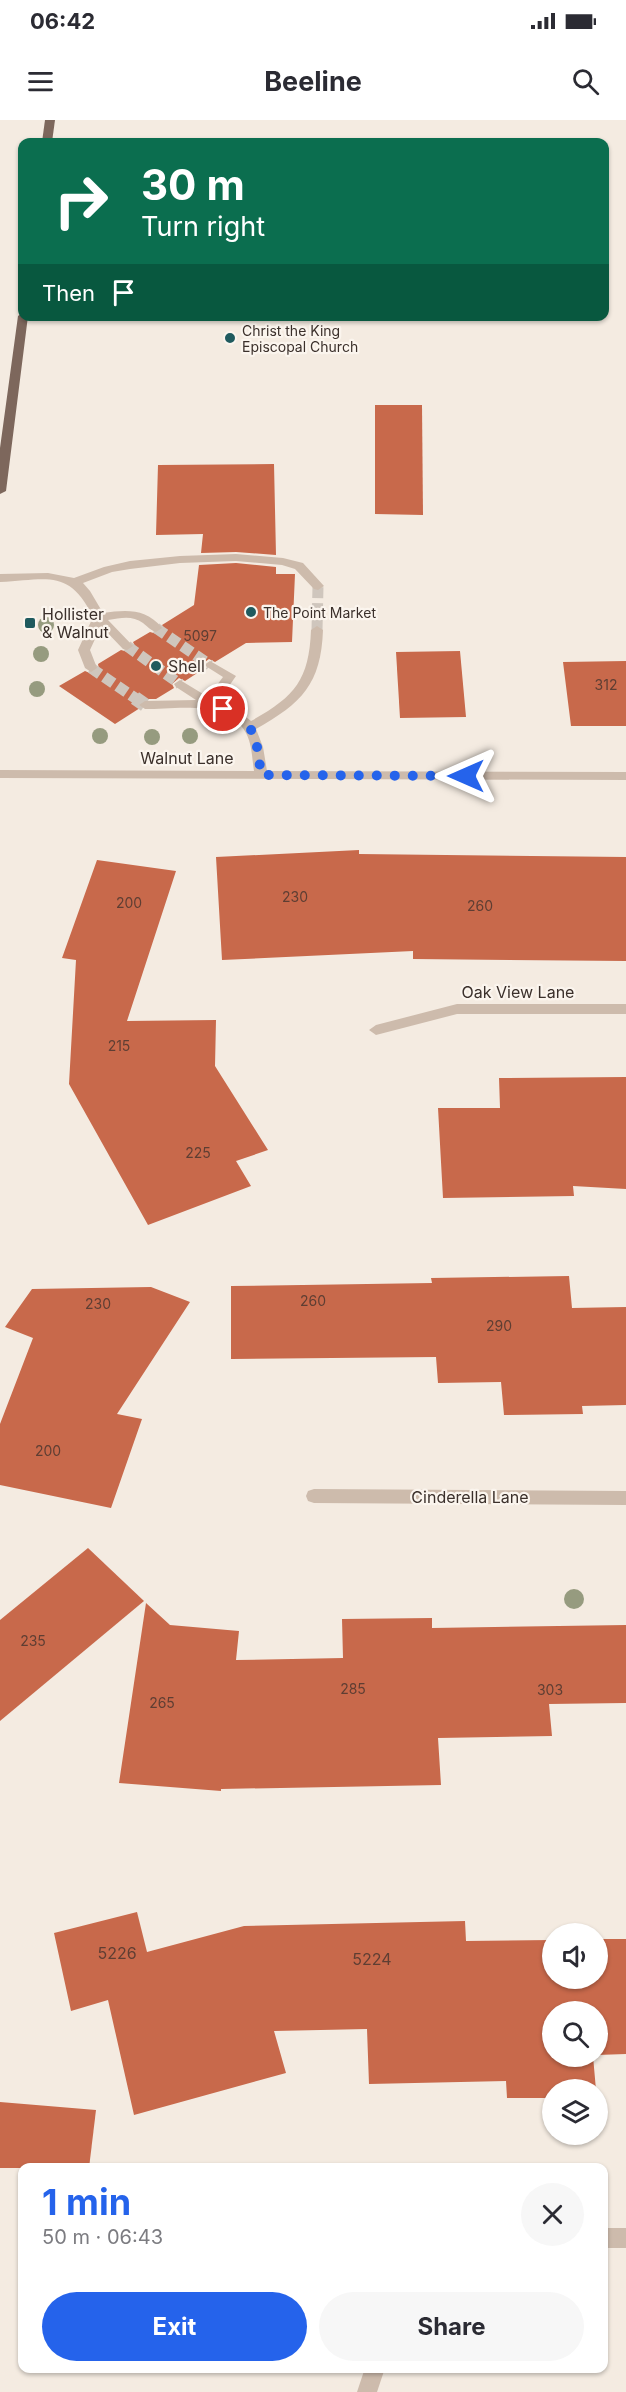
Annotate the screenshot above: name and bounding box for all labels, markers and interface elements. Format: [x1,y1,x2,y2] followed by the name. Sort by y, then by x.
[30,8,95,34] text: 06:42
[24,65,57,98] icon: menu
[264,65,362,98] text: Beeline
[569,65,602,98] icon: search
[141,159,245,210] text: 30 m
[42,162,120,240] icon: right
[141,210,265,243] text: Turn right
[107,276,140,309] icon: arrive
[42,280,95,306] text: Then
[242,322,358,355] place label: Christ the King Episcopal Church
[223,331,237,345] marker: Christ the King Episcopal Church
[42,604,109,642] place label: Hollister & Walnut
[263,604,376,621] place label: The Point Market
[244,605,258,619] marker: The Point Market
[23,616,37,630] marker: Hollister & Walnut
[183,627,217,644] house number: 5097
[168,656,205,676] place label: Shell
[149,659,163,673] marker: Shell
[595,676,617,693] house number: 312
[197,683,248,734] pin
[206,692,239,725] icon: arrive
[434,744,498,808] position arrow
[140,748,234,768] street label: Walnut Lane
[282,888,308,905] house number: 230
[116,894,142,911] house number: 200
[467,897,493,914] house number: 260
[462,982,574,1002] street label: Oak View Lane
[108,1037,130,1054] house number: 215
[185,1144,211,1161] house number: 225
[300,1292,326,1309] house number: 260
[85,1295,111,1312] house number: 230
[486,1317,512,1334] house number: 290
[35,1442,61,1459] house number: 200
[411,1487,529,1507] street label: Cinderella Lane
[20,1632,46,1649] house number: 235
[340,1680,366,1697] house number: 285
[537,1681,563,1698] house number: 303
[149,1694,175,1711] house number: 265
[542,1923,608,2145] map controls
[542,1923,608,1989] button: sound
[97,1943,137,1963] house number: 5226
[352,1949,392,1969] house number: 5224
[542,2001,608,2067] button: search
[542,2079,608,2145] button: layers
[42,2180,131,2224] text: 1 min
[521,2183,584,2246] button: close
[42,2225,163,2249] text: 50 m · 06:43
[42,2292,307,2361] button: Exit
[319,2292,584,2361] button: Share

